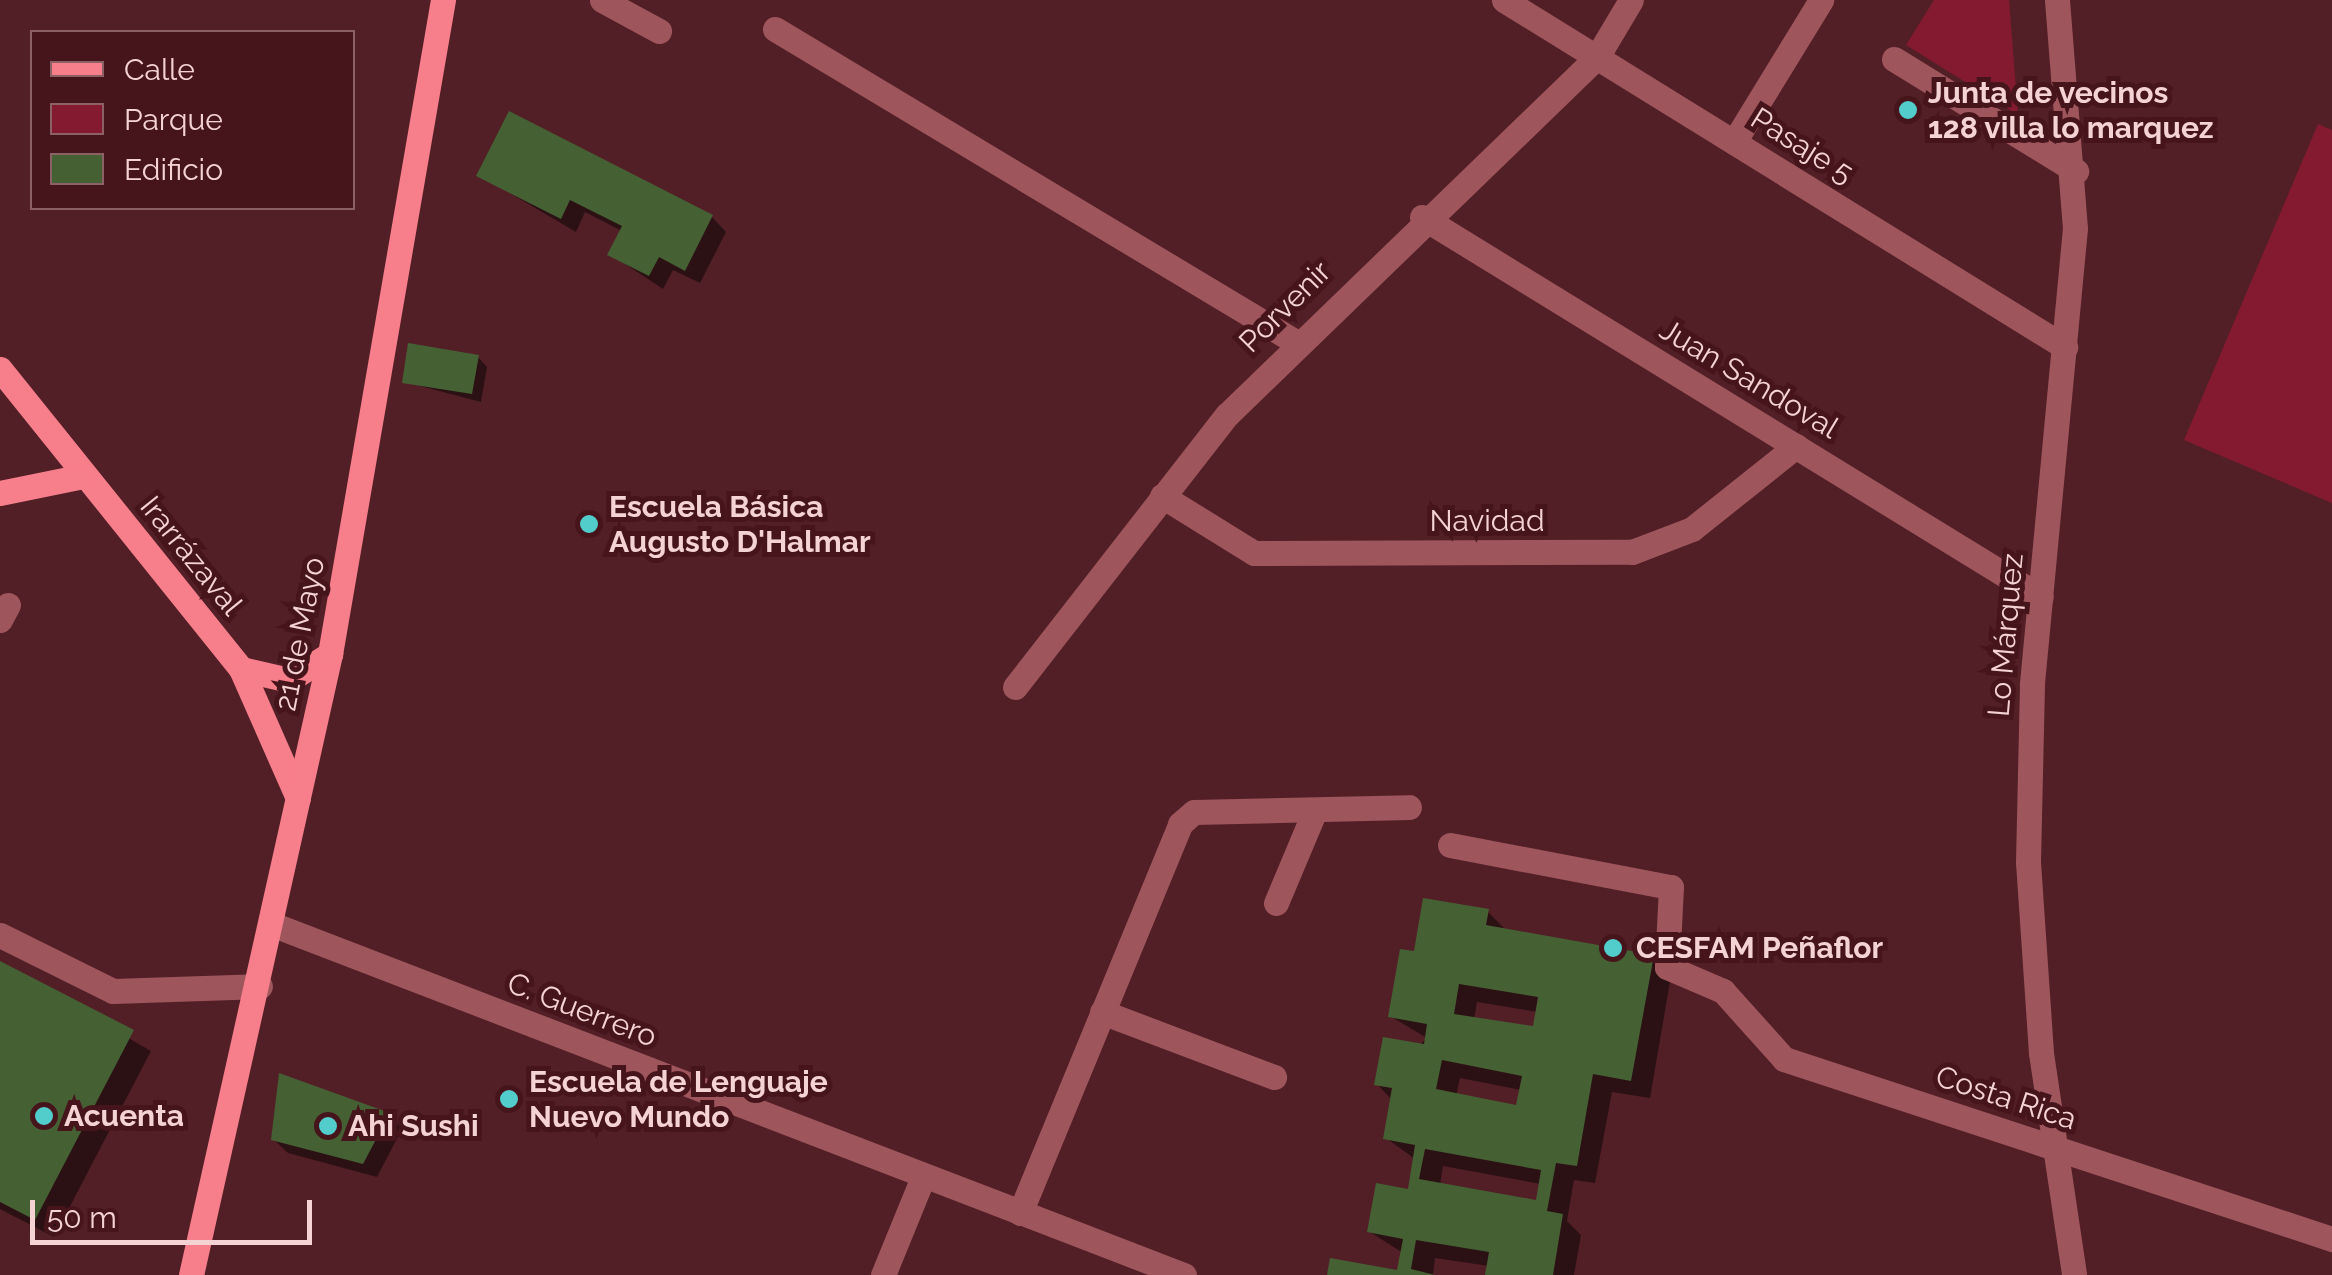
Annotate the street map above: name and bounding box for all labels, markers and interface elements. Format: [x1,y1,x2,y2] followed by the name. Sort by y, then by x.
[30,30,355,210] legend
[124,52,195,87] text: Calle
[1928,75,2214,146] place label: Junta de vecinos 128 villa lo marquez
[1897,99,1919,121] marker: Junta de vecinos 128 villa lo marquez
[1744,101,1860,191] street label: Pasaje 5
[124,102,223,137] text: Parque
[124,152,223,187] text: Edificio
[1232,254,1338,360] street label: Porvenir
[1653,312,1845,446] street label: Juan Sandoval
[132,489,250,623] street label: Irarrázaval
[609,489,871,560] place label: Escuela Básica Augusto D'Halmar
[1429,503,1545,539] street label: Navidad
[578,513,600,535] marker: Escuela Básica Augusto D'Halmar
[1981,552,2031,718] street label: Lo Márquez
[267,554,333,714] street label: 21 de Mayo
[1636,930,1883,966] place label: CESFAM Peñaflor
[1600,935,1626,961] marker: CESFAM Peñaflor
[502,965,662,1055] street label: C. Guerrero
[1931,1058,2081,1138] street label: Costa Rica
[529,1064,828,1134] place label: Escuela de Lenguaje Nuevo Mundo
[498,1088,520,1110] marker: Escuela de Lenguaje Nuevo Mundo
[64,1098,184,1134] place label: Acuenta
[33,1105,55,1127] marker: Acuenta
[348,1108,479,1144] place label: Ahi Sushi
[317,1115,339,1137] marker: Ahi Sushi
[35,1180,318,1242] scale bar
[47,1200,117,1235] text: 50 m

